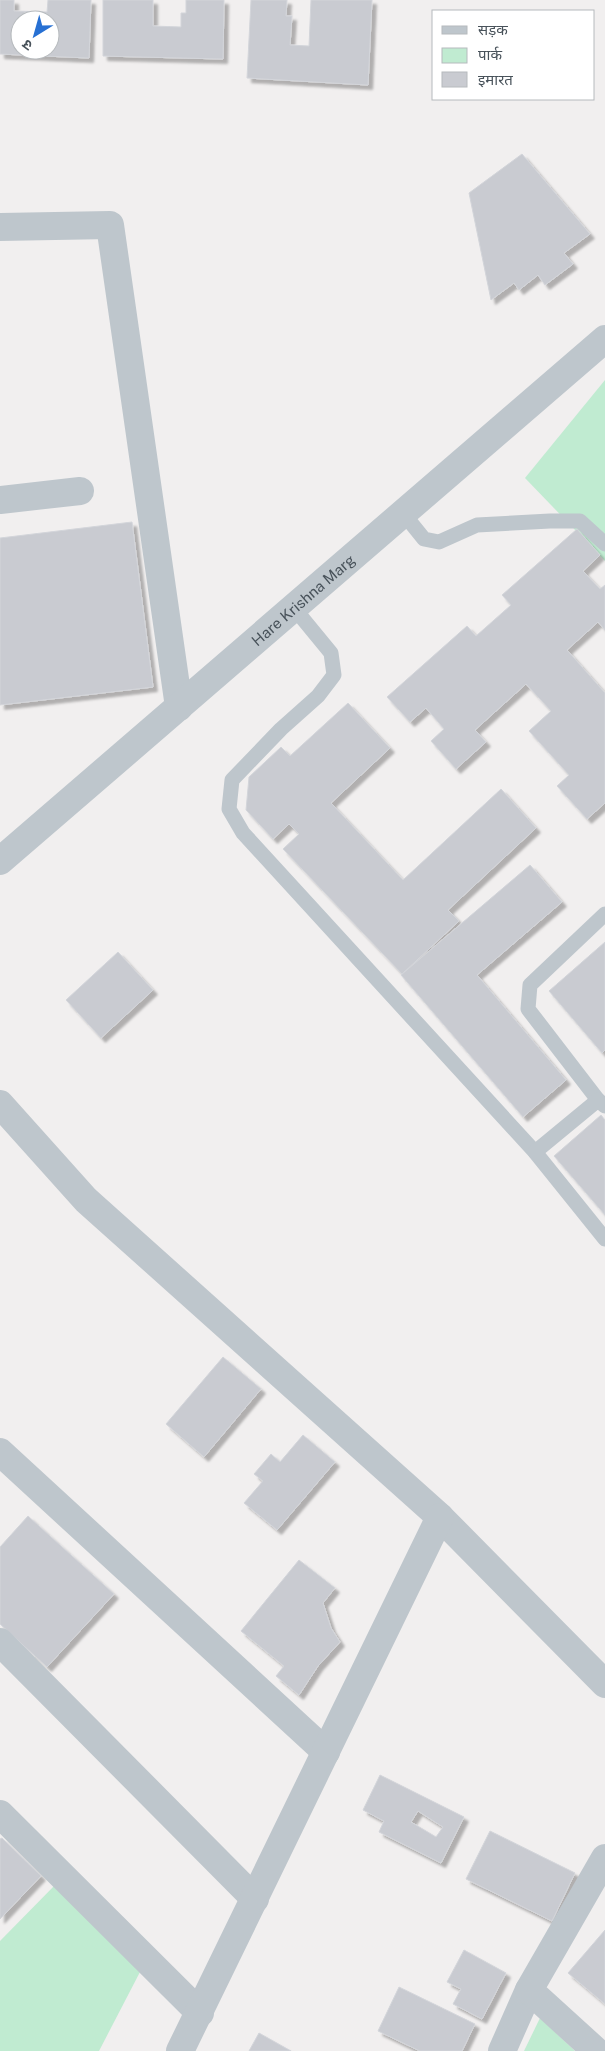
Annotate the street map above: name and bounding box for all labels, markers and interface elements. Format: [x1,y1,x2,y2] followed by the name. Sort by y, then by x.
[10,10,60,60] north arrow
[432,10,595,100] legend
[478,21,508,38] text: सड़क
[18,36,35,54] text: उ
[478,46,502,63] text: पार्क
[478,71,513,88] text: इमारत
[248,551,358,649] street label: Hare Krishna Marg

